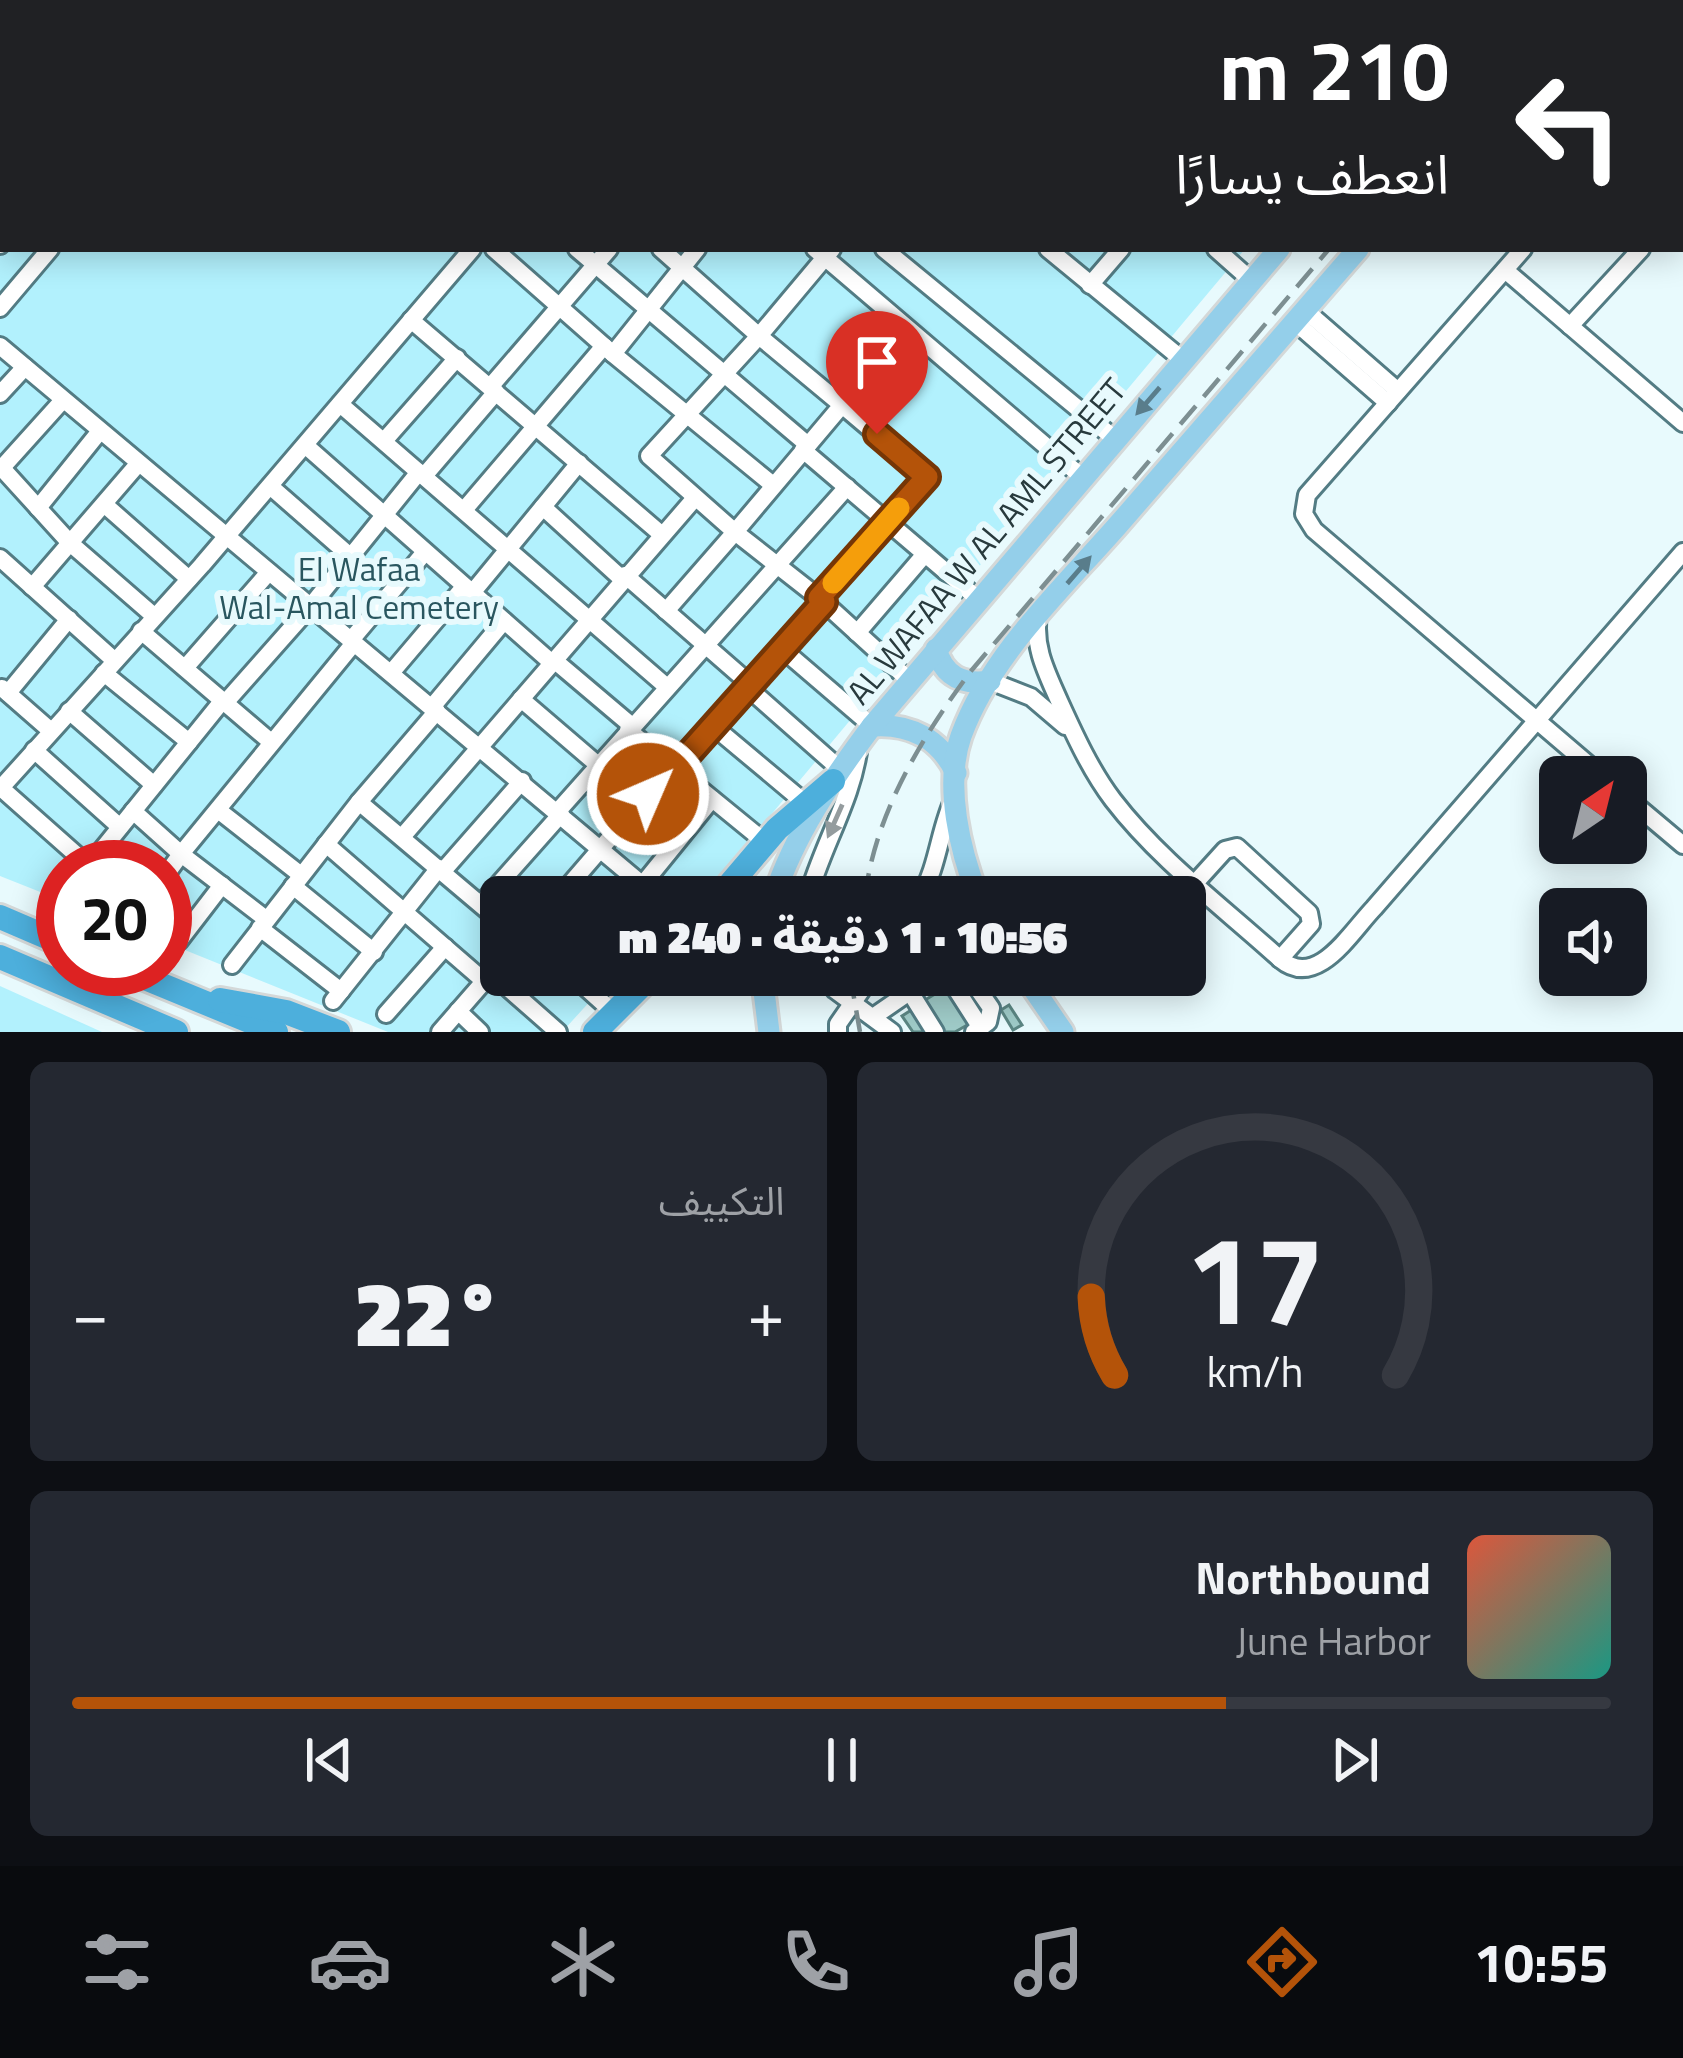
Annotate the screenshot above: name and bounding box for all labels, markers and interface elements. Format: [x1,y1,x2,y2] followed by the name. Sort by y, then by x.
[1219,5,1449,133] text: 210 m
[1491,48,1647,204] icon: left
[1175,133,1449,215] text: انعطف يسارًا
[826,311,928,434] pin
[844,329,910,395] icon: arrive
[834,367,1138,715] street label: AL WAFAA W AL AML STREET
[1135,386,1161,416] one-way arrow
[219,544,499,632] park label: El Wafaa Wal-Amal Cemetery
[1065,555,1091,585] one-way arrow
[585,731,711,857] position arrow
[1539,756,1647,864] north arrow
[1539,756,1647,996] map controls
[825,803,845,838] one-way arrow
[36,840,192,996] speed limit sign: 20
[1539,888,1647,996] button: sound
[618,902,1068,970] text: 10:56 · 1 دقيقة · 240 m
[659,1171,785,1230] text: التكييف
[1185,1183,1325,1372] text: 17
[354,1244,503,1381] text: 22°
[72,1262,109,1363] text: −
[748,1262,785,1363] text: +
[1206,1337,1303,1403] text: km/h
[1195,1543,1431,1611] text: Northbound
[1236,1611,1431,1670] text: June Harbor
[296,1727,362,1793] icon: previous
[809,1727,875,1793] icon: pause
[1322,1727,1388,1793] icon: next
[75,1920,159,2004] icon: filters
[308,1920,392,2004] icon: car
[541,1920,625,2004] icon: climate
[774,1920,858,2004] icon: phone
[1007,1920,1091,2004] icon: music
[1240,1920,1324,2004] icon: directions
[1474,1921,1608,2003] text: 10:55

